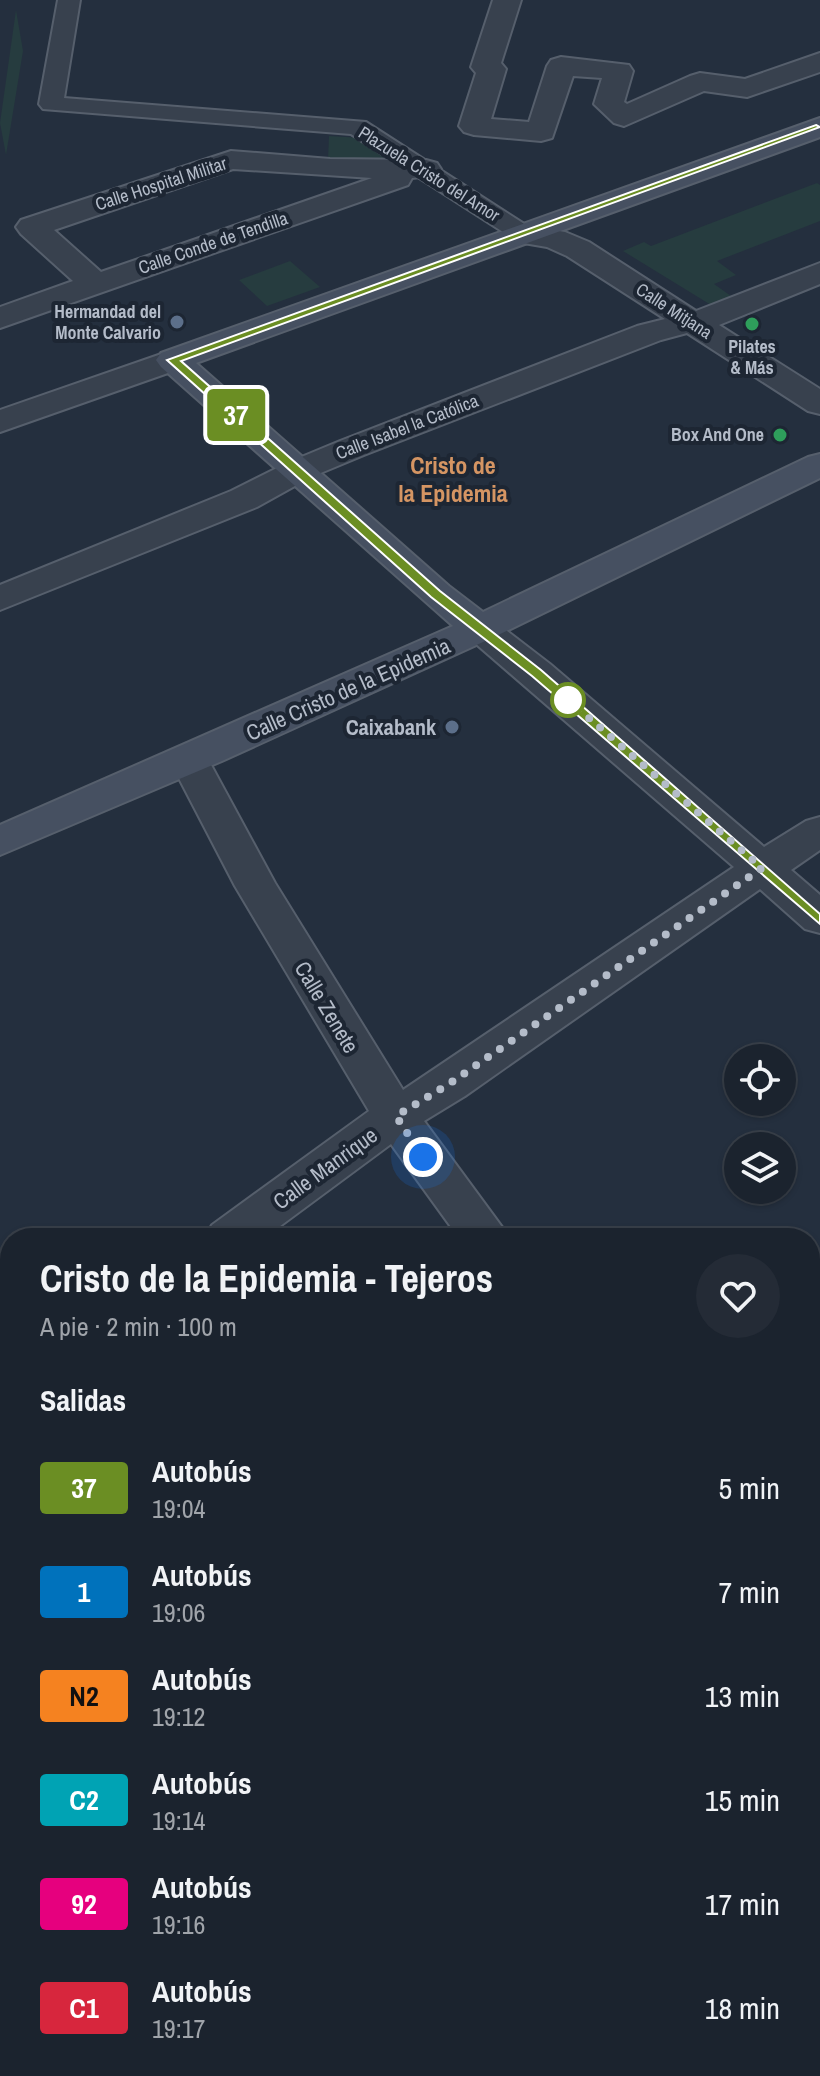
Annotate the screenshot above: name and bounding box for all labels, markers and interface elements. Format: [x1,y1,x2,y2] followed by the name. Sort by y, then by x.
[354,120,505,227] street label: Plazuela Cristo del Amor
[92,150,230,217] street label: Calle Hospital Militar
[135,205,291,280] street label: Calle Conde de Tendilla
[631,277,717,345] street label: Calle Mitjana
[54,299,161,345] place label: Hermandad del Monte Calvario
[168,313,186,331] marker: Hermandad del Monte Calvario
[743,315,761,333] marker: Pilates & Más
[728,334,776,380] place label: Pilates & Más
[332,388,482,465] street label: Calle Isabel la Católica
[200,389,272,441] line badge: 37
[223,396,249,434] text: 37
[671,422,764,447] place label: Box And One
[771,426,789,444] marker: Box And One
[398,449,508,509] district label: Cristo de la Epidemia
[241,630,455,748] street label: Calle Cristo de la Epidemia
[551,683,585,717] unlabelled marker
[346,712,437,742] place label: Caixabank
[443,718,461,736] marker: Caixabank
[288,955,366,1059] street label: Calle Zenete
[724,1044,796,1204] map controls
[724,1044,796,1116] button: locate
[267,1120,383,1216] street label: Calle Manrique
[724,1132,796,1204] button: layers
[403,1137,443,1177] your location
[40,1253,493,1304] text: Cristo de la Epidemia - Tejeros
[696,1254,780,1338] button: heart
[40,1309,237,1344] text: A pie · 2 min · 100 m
[40,1380,126,1420] text: Salidas
[152,1451,252,1491] text: Autobús
[718,1468,780,1508] text: 5 min
[71,1469,97,1507] text: 37
[152,1491,205,1526] text: 19:04
[152,1555,252,1595] text: Autobús
[718,1572,780,1612] text: 7 min
[78,1573,90,1611] text: 1
[152,1595,205,1630] text: 19:06
[152,1659,252,1699] text: Autobús
[705,1676,780,1716] text: 13 min
[69,1677,99,1715] text: N2
[152,1699,205,1734] text: 19:12
[152,1763,252,1803] text: Autobús
[705,1780,780,1820] text: 15 min
[69,1781,99,1819] text: C2
[152,1803,205,1838] text: 19:14
[152,1867,252,1907] text: Autobús
[705,1884,780,1924] text: 17 min
[71,1885,97,1923] text: 92
[152,1907,205,1942] text: 19:16
[152,1971,252,2011] text: Autobús
[705,1988,780,2028] text: 18 min
[69,1989,99,2027] text: C1
[152,2011,205,2046] text: 19:17

